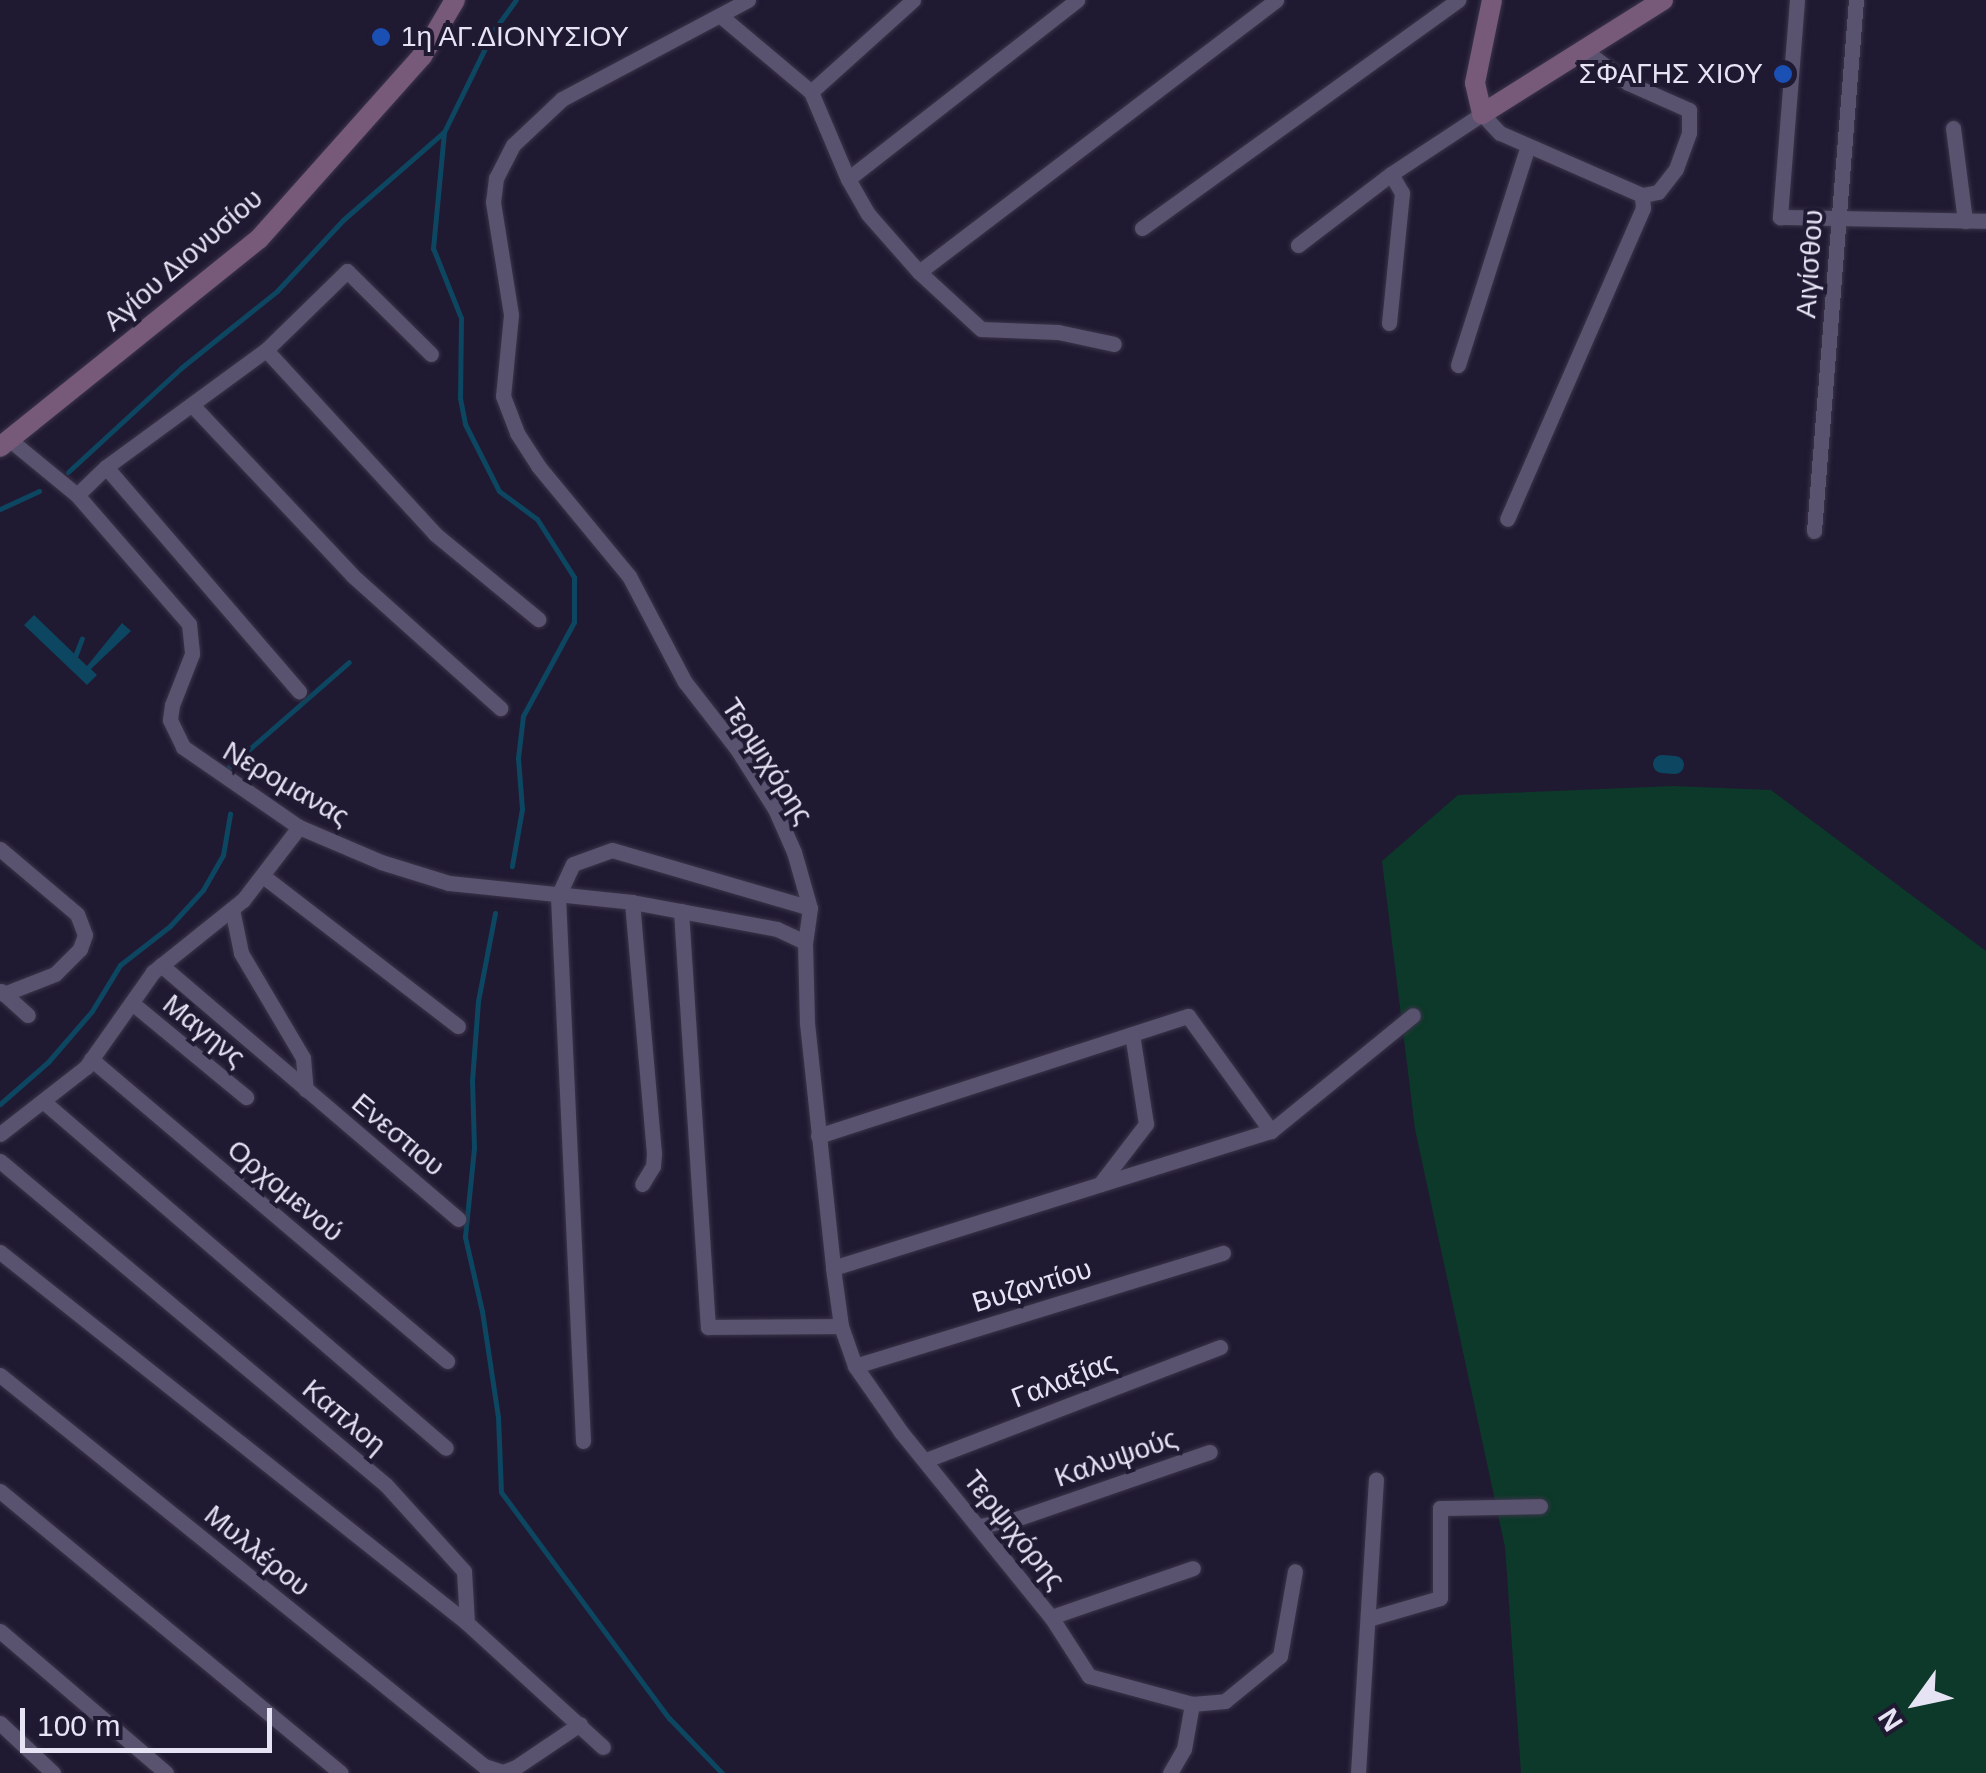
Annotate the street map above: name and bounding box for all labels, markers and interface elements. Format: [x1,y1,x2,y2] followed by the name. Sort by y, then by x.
[401,20,631,54] place label: 1η ΑΓ.ΔΙΟΝΥΣΙΟΥ
[370,26,392,48] marker: 1η ΑΓ.ΔΙΟΝΥΣΙΟΥ
[1579,57,1763,91] place label: ΣΦΑΓΗΣ ΧΙΟΥ
[1772,63,1794,85] marker: ΣΦΑΓΗΣ ΧΙΟΥ
[96,181,270,339] street label: Αγίου Διονυσίου
[1789,209,1831,319] street label: Αιγίσθου
[714,692,820,830] street label: Τερψιχόρης
[217,734,355,834] street label: Νερομανας
[156,988,252,1074] street label: Μαγηνς
[345,1087,451,1183] street label: Ενεστιου
[220,1133,350,1249] street label: Ορχομενού
[968,1252,1096,1320] street label: Βυζαντίου
[1007,1345,1121,1415] street label: Γαλαξίας
[295,1372,393,1462] street label: Καπλοη
[1050,1421,1182,1495] street label: Καλυψούς
[956,1464,1072,1596] street label: Τερψιχόρης
[197,1498,317,1604] street label: Μυλλέρου
[1866,1653,1966,1753] north arrow
[25,1688,278,1750] scale bar
[1872,1703,1909,1737] text: N
[37,1709,120,1742] text: 100 m

